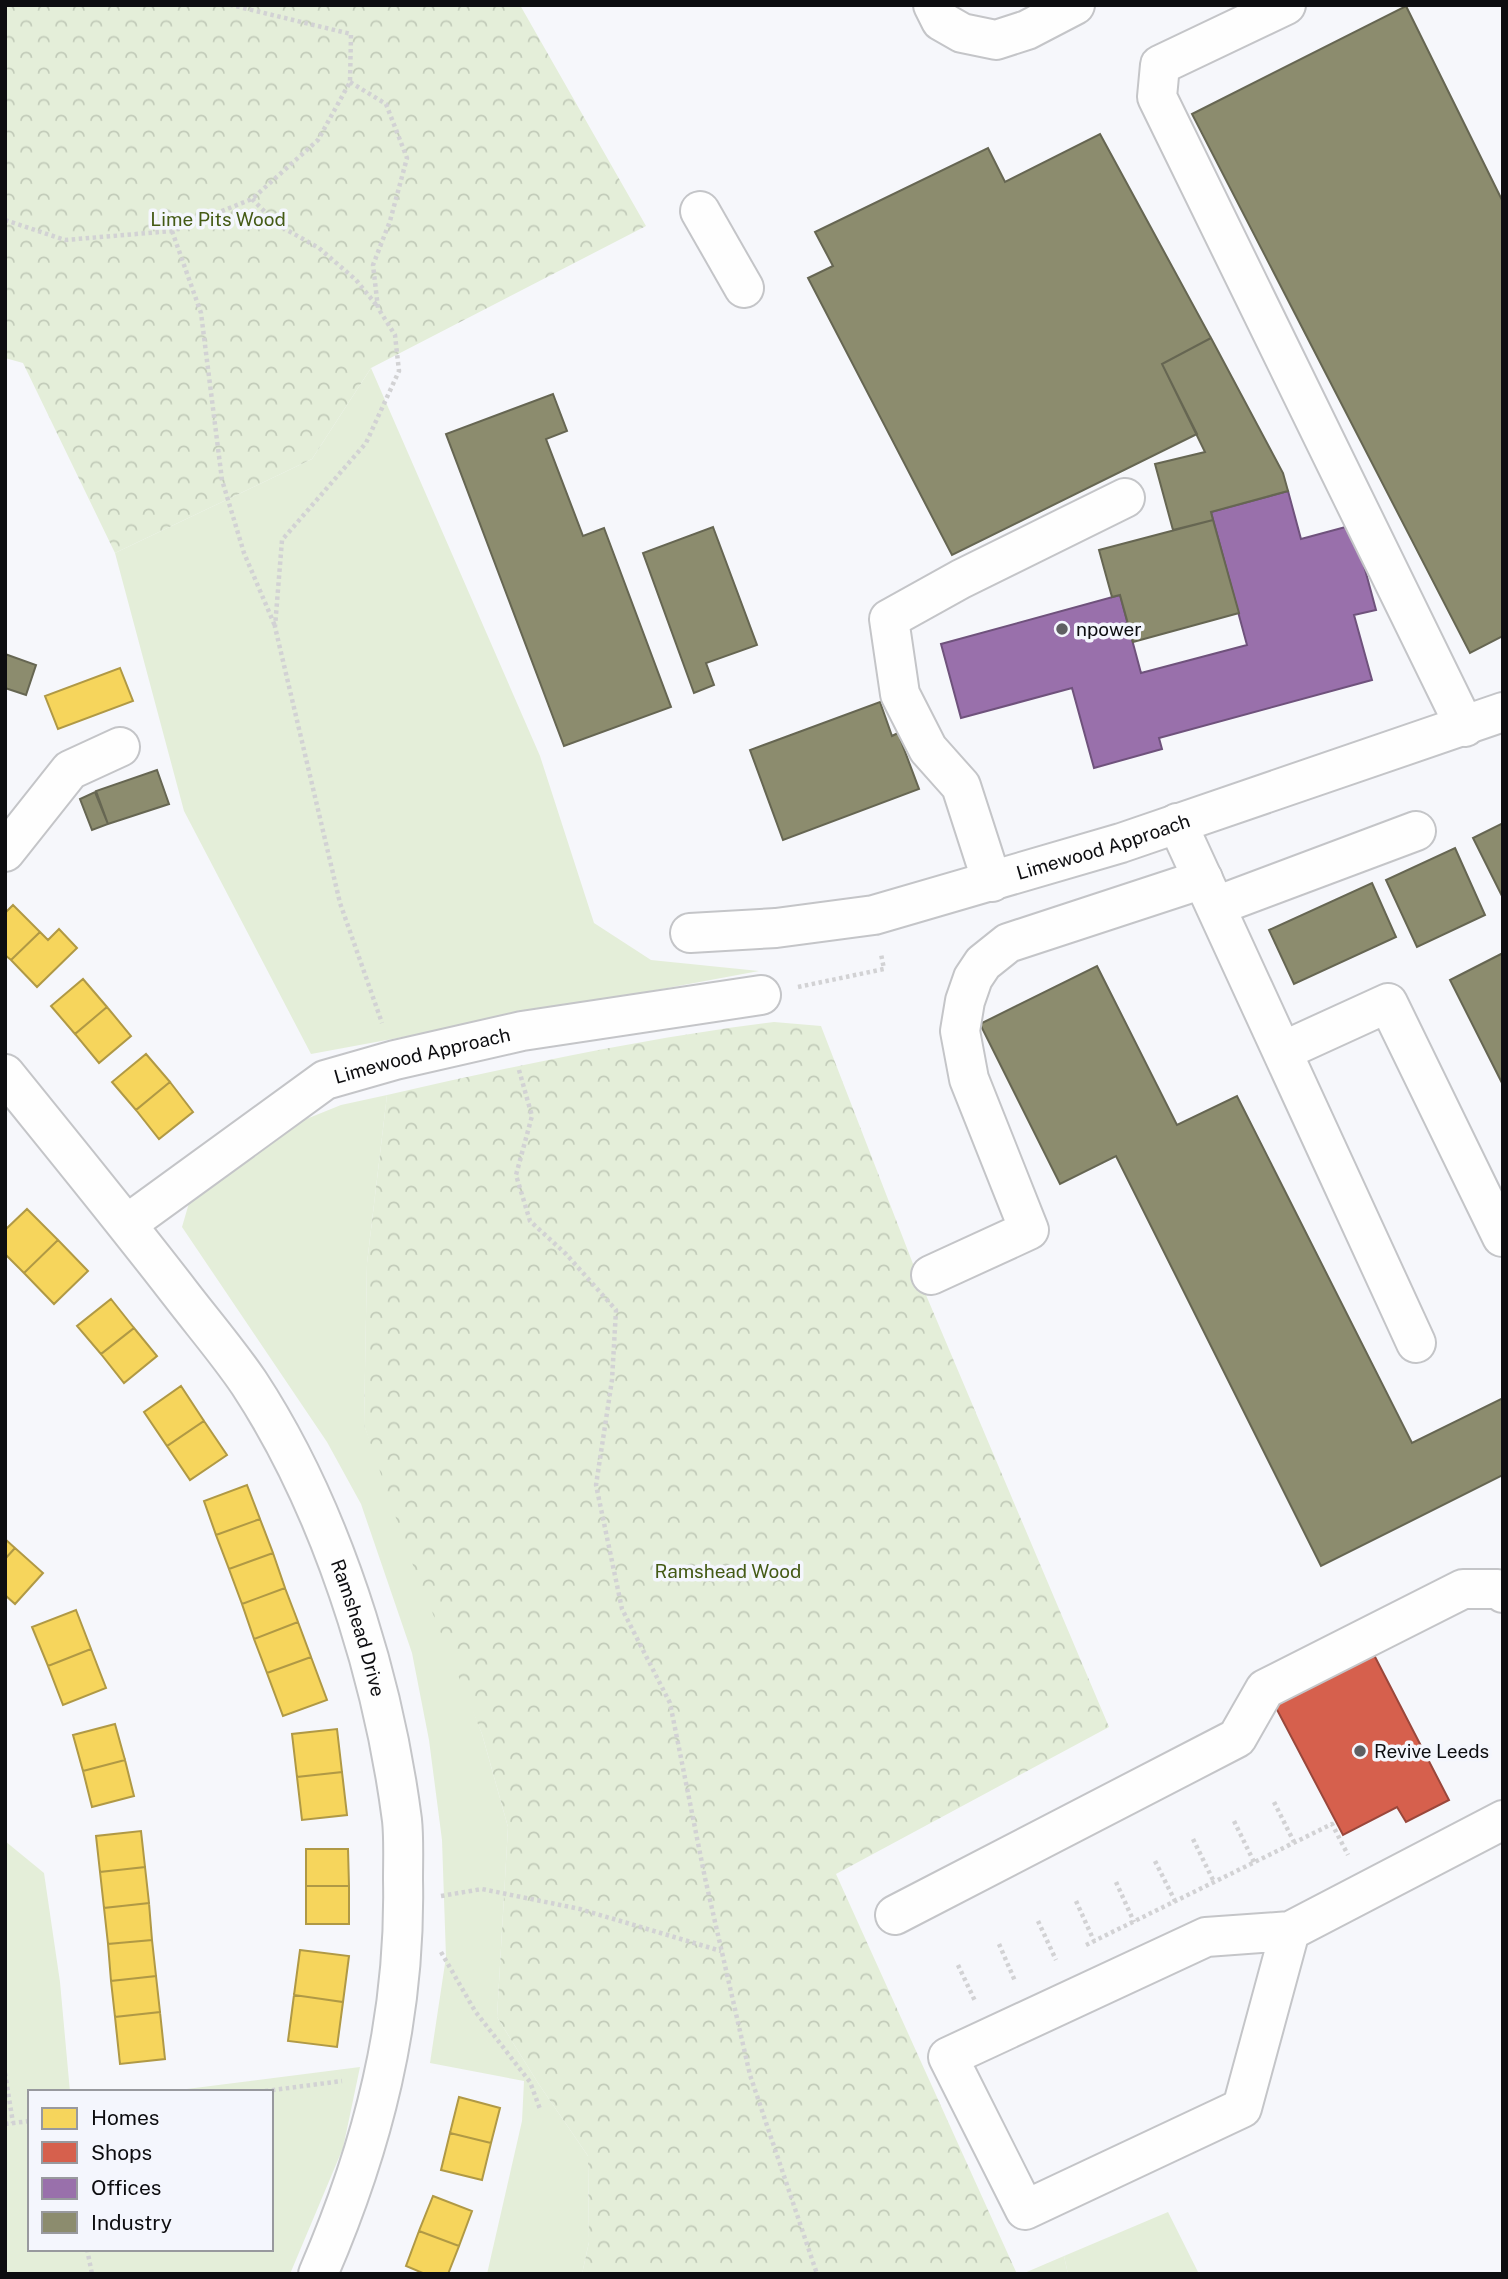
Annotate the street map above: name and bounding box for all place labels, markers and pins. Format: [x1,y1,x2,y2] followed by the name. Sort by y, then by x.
[1076,618,1142,640] place label: npower
[1054,621,1070,637] marker: npower
[1374,1740,1489,1762] place label: Revive Leeds
[1352,1743,1368,1759] marker: Revive Leeds

